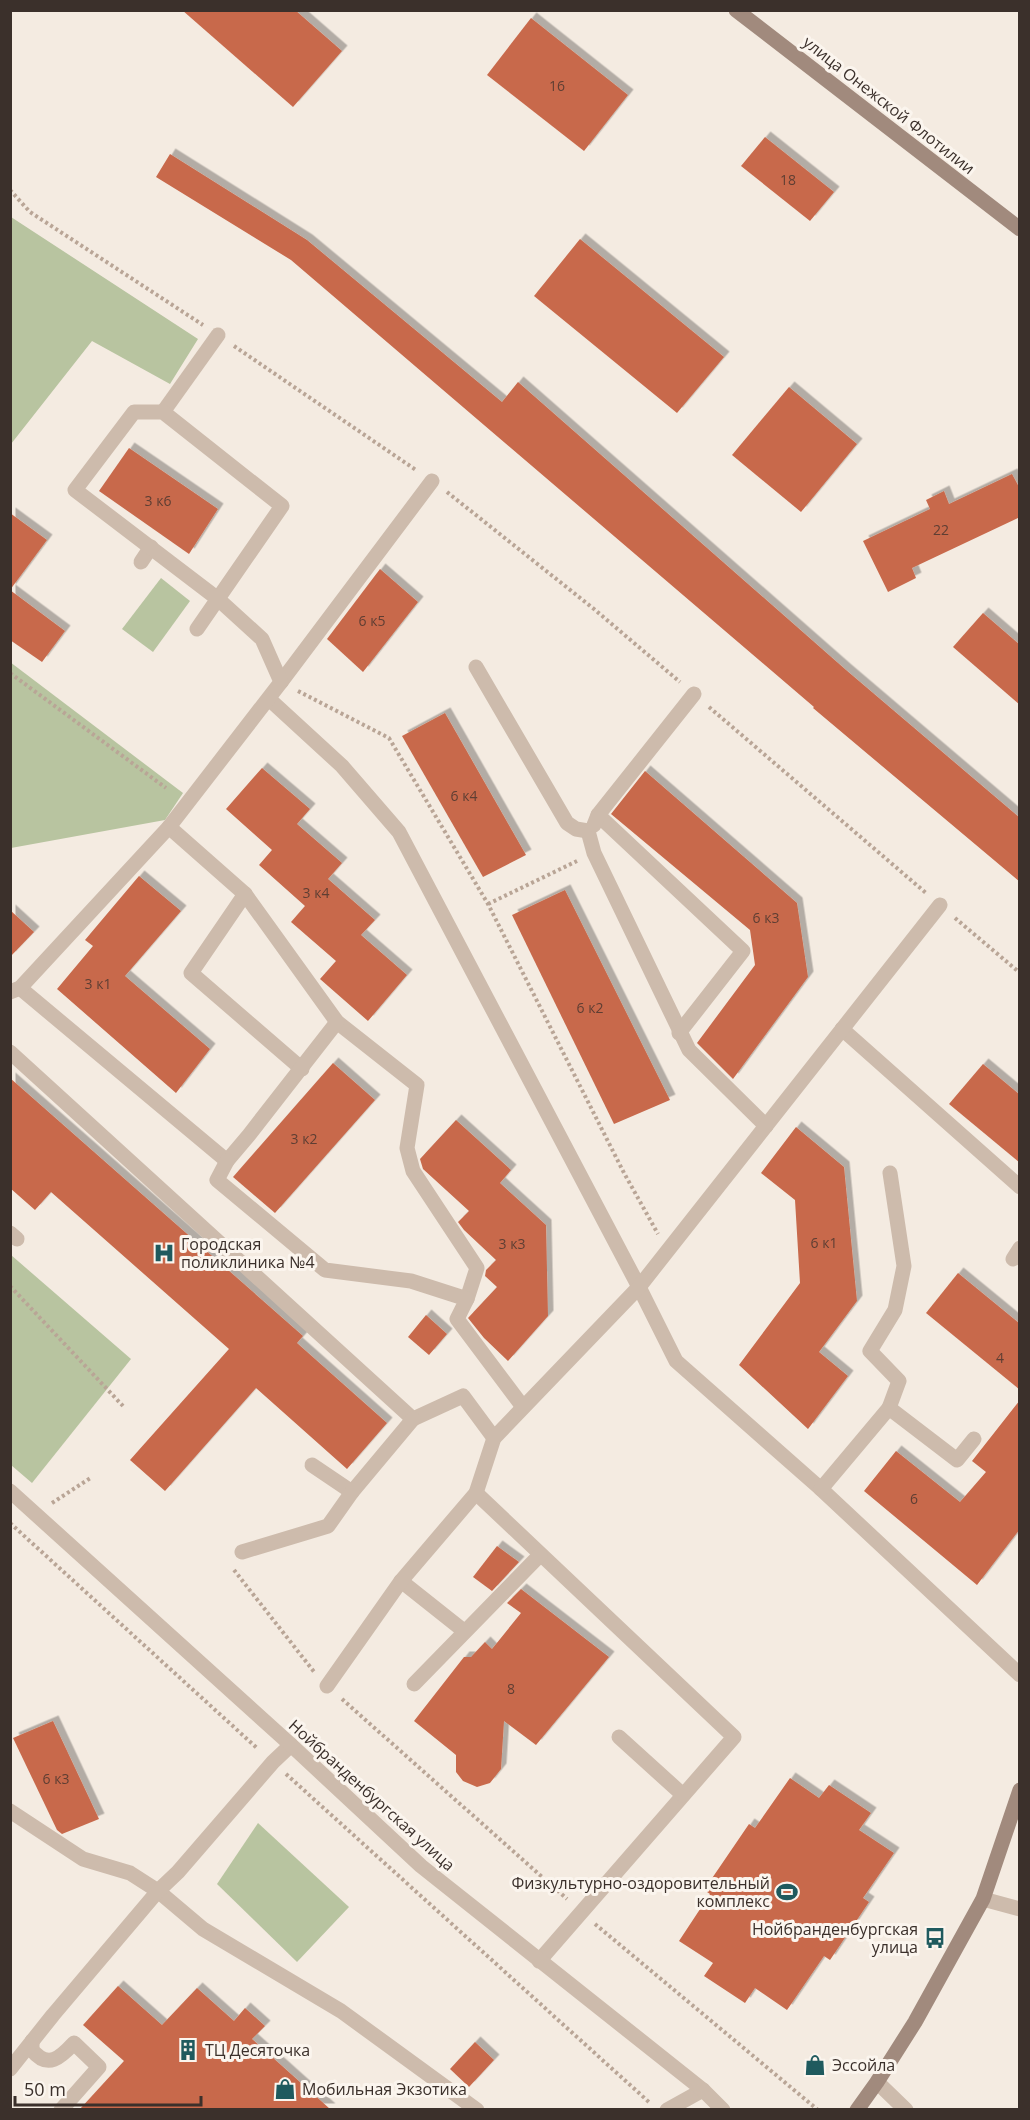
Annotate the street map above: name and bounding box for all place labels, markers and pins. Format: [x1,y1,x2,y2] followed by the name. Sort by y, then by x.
[181,1233,315,1273] place label: Городская поликлиника №4
[152,1241,176,1265] hospital icon: Городская поликлиника №4
[512,1872,770,1912] place label: Физкультурно-оздоровительный комплекс
[775,1880,799,1904] sports icon: Физкультурно-оздоровительный комплекс
[752,1918,918,1958] place label: Нойбранденбургская улица
[923,1926,947,1950] bus stop icon: Нойбранденбургская улица
[176,2038,200,2062] building icon: ТЦ Десяточка
[205,2039,310,2061] place label: ТЦ Десяточка
[803,2053,827,2077] shop icon: Эссойла
[832,2054,895,2076] place label: Эссойла
[273,2077,297,2101] shop icon: Мобильная Экзотика
[302,2078,467,2100] place label: Мобильная Экзотика

